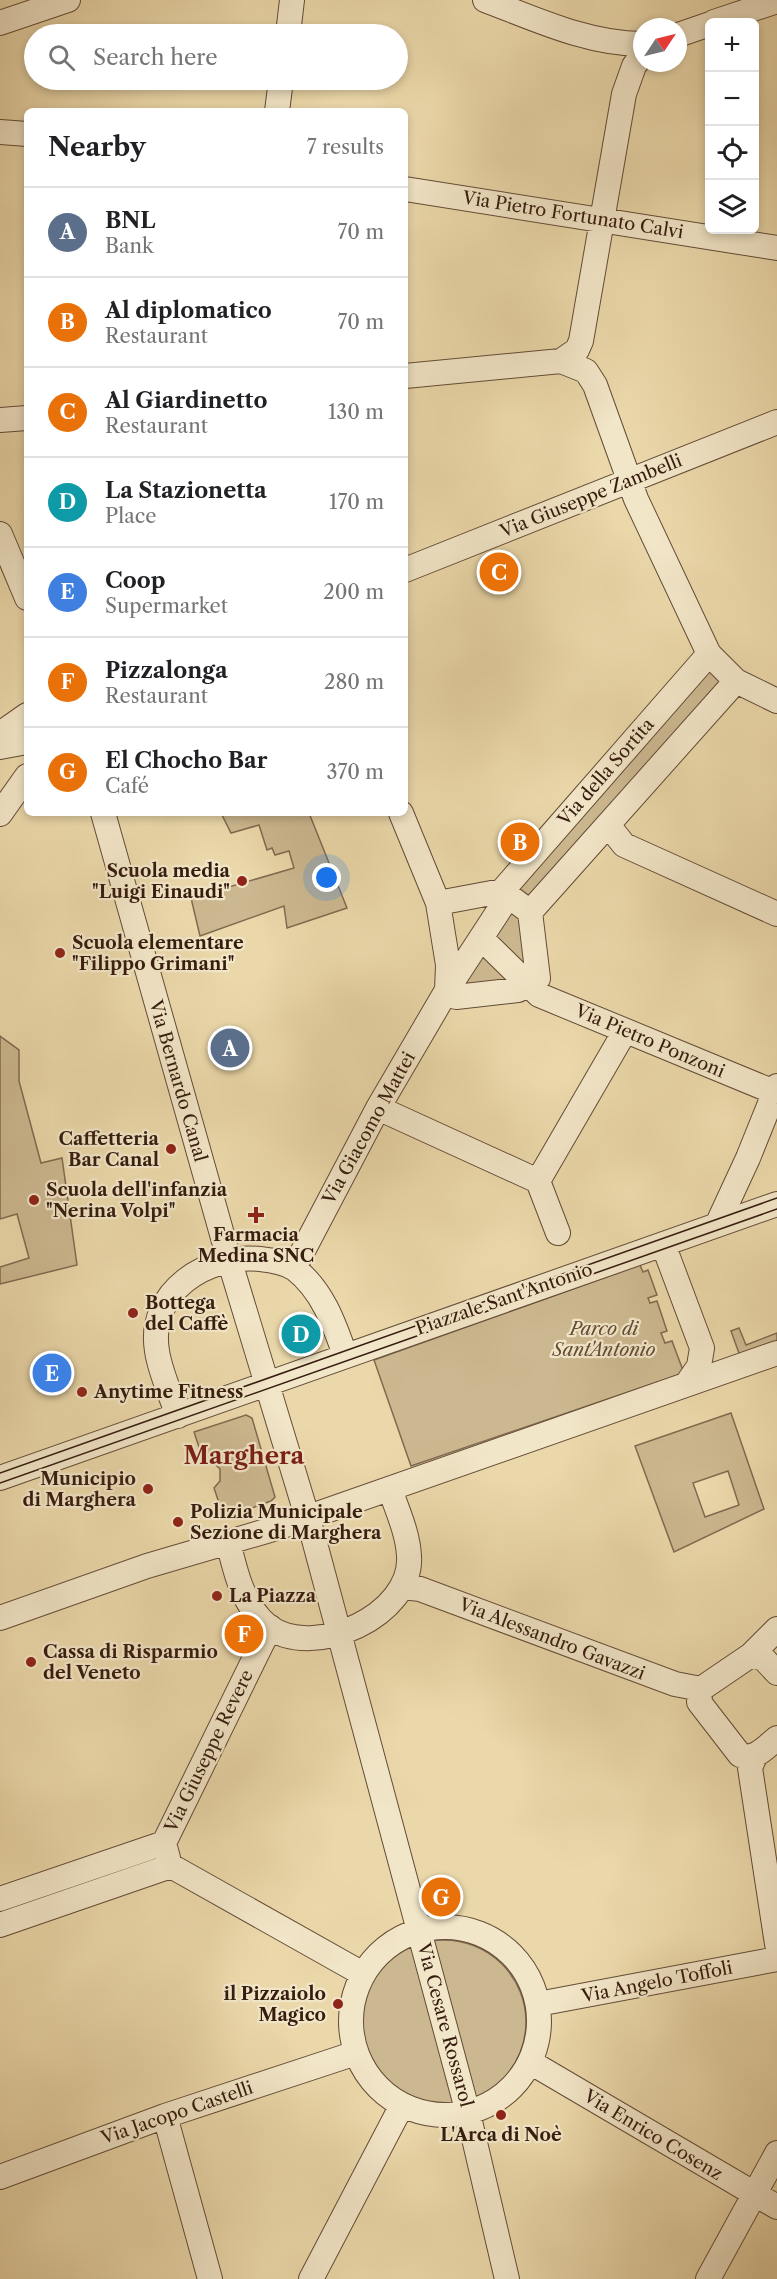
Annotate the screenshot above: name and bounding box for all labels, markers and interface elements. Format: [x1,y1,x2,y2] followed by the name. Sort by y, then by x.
[633,18,687,72] north arrow
[705,18,759,234] map controls
[705,18,759,72] button: +
[24,24,408,90] search box
[45,41,78,74] icon: search
[93,44,218,71] text: Search here
[705,72,759,126] button: −
[705,126,759,180] button: locate
[48,131,146,163] text: Nearby
[307,135,384,159] text: 7 results
[705,180,759,234] button: layers
[460,187,685,243] street label: Via Pietro Fortunato Calvi
[105,207,156,234] text: BNL
[60,220,75,244] text: A
[338,220,384,244] text: 70 m
[105,234,154,258] text: Bank
[105,297,272,324] text: Al diplomatico
[60,310,75,334] text: B
[338,310,384,334] text: 70 m
[105,324,208,348] text: Restaurant
[105,387,267,414] text: Al Giardinetto
[59,400,76,424] text: C
[328,400,384,424] text: 130 m
[105,414,208,438] text: Restaurant
[496,449,686,543] street label: Via Giuseppe Zambelli
[105,477,267,504] text: La Stazionetta
[59,490,76,514] text: D
[329,490,384,514] text: 170 m
[105,504,156,528] text: Place
[480,550,518,594] pin: C
[105,567,165,594] text: Coop
[60,580,75,604] text: E
[323,580,384,604] text: 200 m
[105,594,228,618] text: Supermarket
[105,657,228,684] text: Pizzalonga
[61,670,74,694] text: F
[324,670,384,694] text: 280 m
[105,684,208,708] text: Restaurant
[553,713,659,831] street label: Via della Sortita
[105,747,268,774] text: El Chocho Bar
[59,760,76,784] text: G
[327,760,384,784] text: 370 m
[105,774,149,798] text: Café
[500,820,540,864] pin: B
[92,860,231,903] place label: Scuola media "Luigi Einaudi"
[312,863,341,892] your location
[235,874,249,888] marker: Scuola media "Luigi Einaudi"
[72,932,244,975] place label: Scuola elementare "Filippo Grimani"
[53,946,67,960] marker: Scuola elementare "Filippo Grimani"
[144,997,212,1164] street label: Via Bernardo Canal
[571,999,729,1083] street label: Via Pietro Ponzoni
[210,1026,250,1070] pin: A
[317,1047,420,1209] street label: Via Giacomo Mattei
[58,1128,160,1171] place label: Caffetteria Bar Canal
[164,1142,178,1156] marker: Caffetteria Bar Canal
[46,1179,228,1222] place label: Scuola dell'infanzia "Nerina Volpi"
[27,1193,41,1207] marker: Scuola dell'infanzia "Nerina Volpi"
[249,1208,263,1222] marker: Farmacia Medina SNC
[198,1224,314,1267] place label: Farmacia Medina SNC
[413,1258,595,1340] street label: Piazzale Sant'Antonio
[145,1292,229,1335] place label: Bottega del Caffè
[126,1306,140,1320] marker: Bottega del Caffè
[282,1312,320,1356] pin: D
[551,1318,656,1361] park label: Parco di Sant'Antonio
[32,1350,72,1396] pin: E
[93,1381,243,1403] place label: Anytime Fitness
[75,1385,89,1399] marker: Anytime Fitness
[184,1441,306,1470] district label: Marghera
[22,1468,137,1511] place label: Municipio di Marghera
[141,1482,155,1496] marker: Municipio di Marghera
[190,1501,382,1544] place label: Polizia Municipale Sezione di Marghera
[171,1515,185,1529] marker: Polizia Municipale Sezione di Marghera
[229,1585,317,1607] place label: La Piazza
[210,1589,224,1603] marker: La Piazza
[455,1593,649,1685] street label: Via Alessandro Gavazzi
[224,1612,264,1656] pin: F
[43,1641,218,1684] place label: Cassa di Risparmio del Veneto
[24,1655,38,1669] marker: Cassa di Risparmio del Veneto
[160,1666,258,1837] street label: Via Giuseppe Revere
[422,1874,460,1920] pin: G
[412,1940,477,2109] street label: Via Cesare Rossarol
[579,1956,735,2008] street label: Via Angelo Toffoli
[224,1983,326,2026] place label: il Pizzaiolo Magico
[331,1997,345,2011] marker: il Pizzaiolo Magico
[97,2077,256,2150] street label: Via Jacopo Castelli
[579,2084,726,2185] street label: Via Enrico Cosenz
[494,2108,508,2122] marker: L'Arca di Noè
[440,2124,562,2146] place label: L'Arca di Noè

